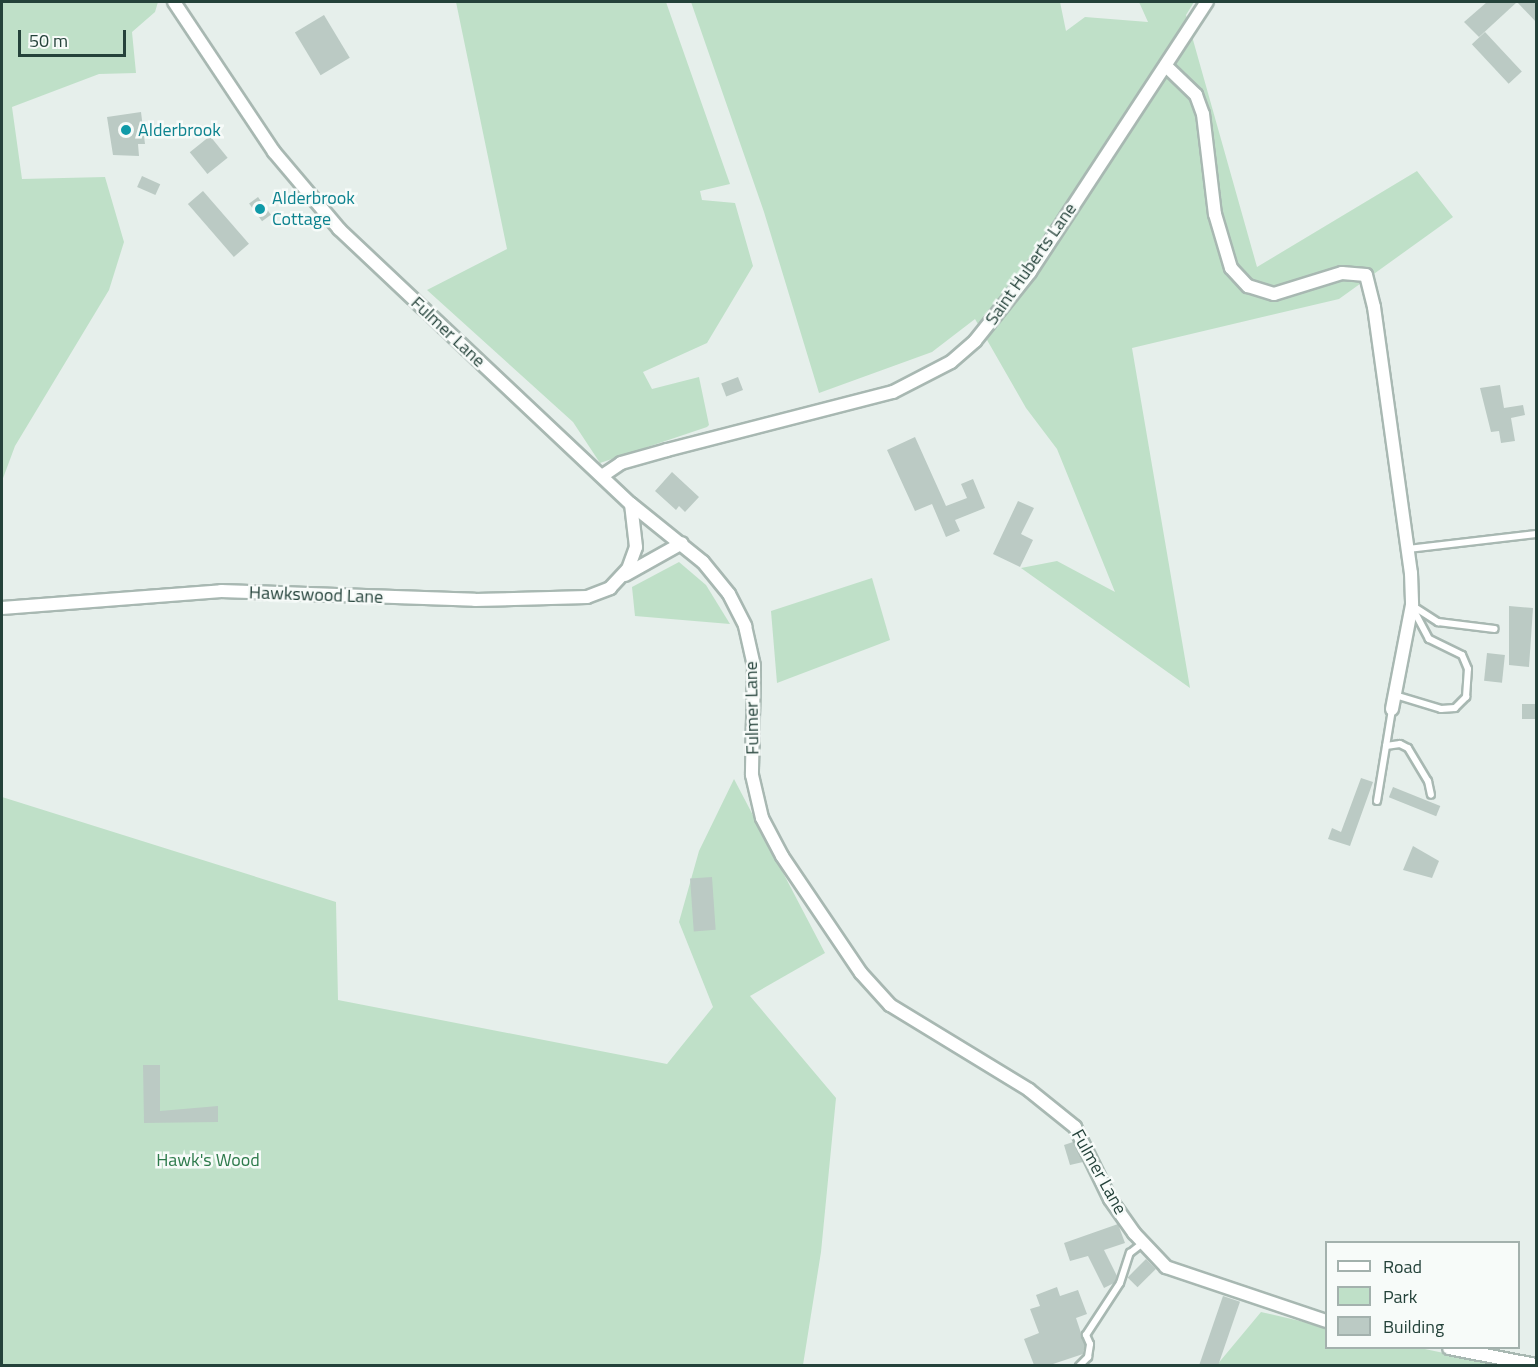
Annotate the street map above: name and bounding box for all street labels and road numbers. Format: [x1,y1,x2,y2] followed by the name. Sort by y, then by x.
[981,199,1081,329] street label: Saint Huberts Lane
[406,292,490,372] street label: Fulmer Lane
[249,582,383,608] street label: Hawkswood Lane
[740,661,764,755] street label: Fulmer Lane
[1067,1126,1131,1218] street label: Fulmer Lane

